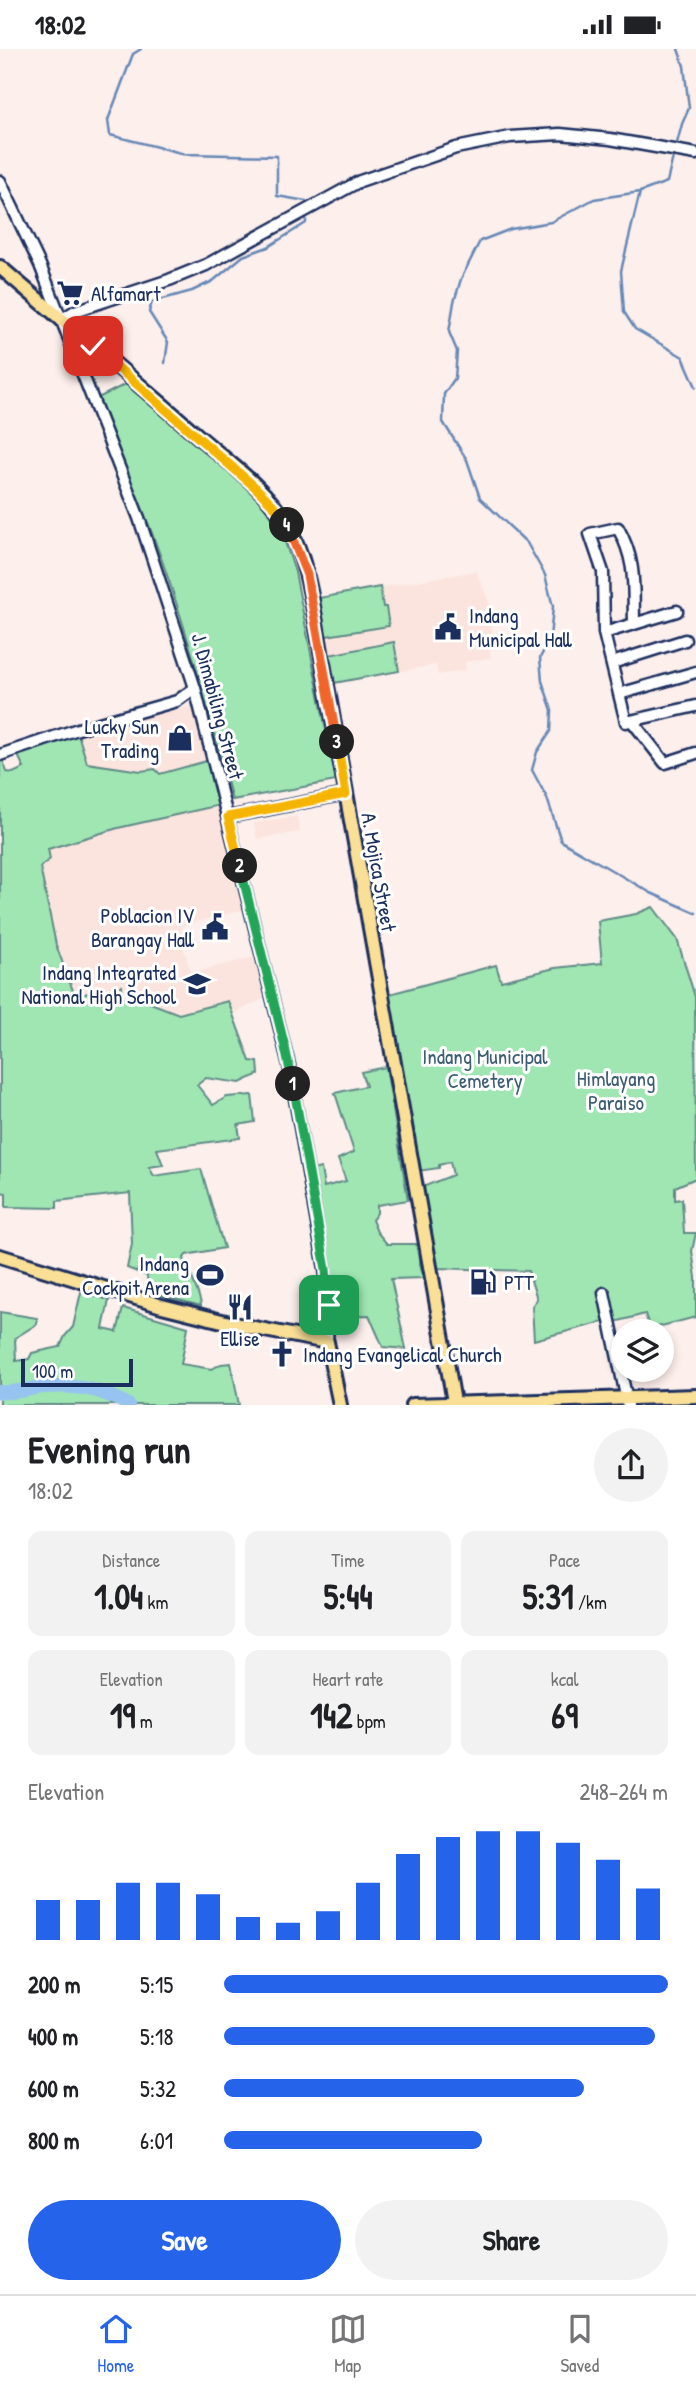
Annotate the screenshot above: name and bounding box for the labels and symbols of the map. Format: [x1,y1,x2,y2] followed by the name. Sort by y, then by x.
[55,278,85,308] supermarket icon: Alfamart
[91,279,161,308] place label: Alfamart
[63,316,123,376] pin
[270,507,304,543] pin: 4
[469,601,573,654] place label: Indang Municipal Hall
[433,612,463,642] public building icon: Indang Municipal Hall
[185,630,252,783] street label: J. Dimabiling Street
[85,712,159,765] place label: Lucky Sun Trading
[165,723,195,753] shop icon: Lucky Sun Trading
[320,725,354,759] pin: 3
[354,810,404,934] street label: A. Mojica Street
[222,849,258,883] pin: 2
[91,901,195,954] place label: Poblacion IV Barangay Hall
[200,912,230,942] public building icon: Poblacion IV Barangay Hall
[21,958,176,1011] place label: Indang Integrated National High School
[182,969,212,999] school or university icon: Indang Integrated National High School
[422,1042,548,1095] park label: Indang Municipal Cemetery
[577,1064,655,1117] park label: Himlayang Paraiso
[276,1067,310,1101] pin: 1
[82,1249,189,1302] place label: Indang Cockpit Arena
[195,1260,225,1290] sports icon: Indang Cockpit Arena
[468,1267,498,1297] fuel station icon: PTT
[504,1268,535,1297] place label: PTT
[299,1275,359,1335] pin
[225,1292,255,1322] restaurant icon: Ellise
[220,1324,260,1353] place label: Ellise
[267,1339,297,1369] church icon: Indang Evangelical Church
[303,1340,502,1369] place label: Indang Evangelical Church
[21,1356,133,1388] scale bar

